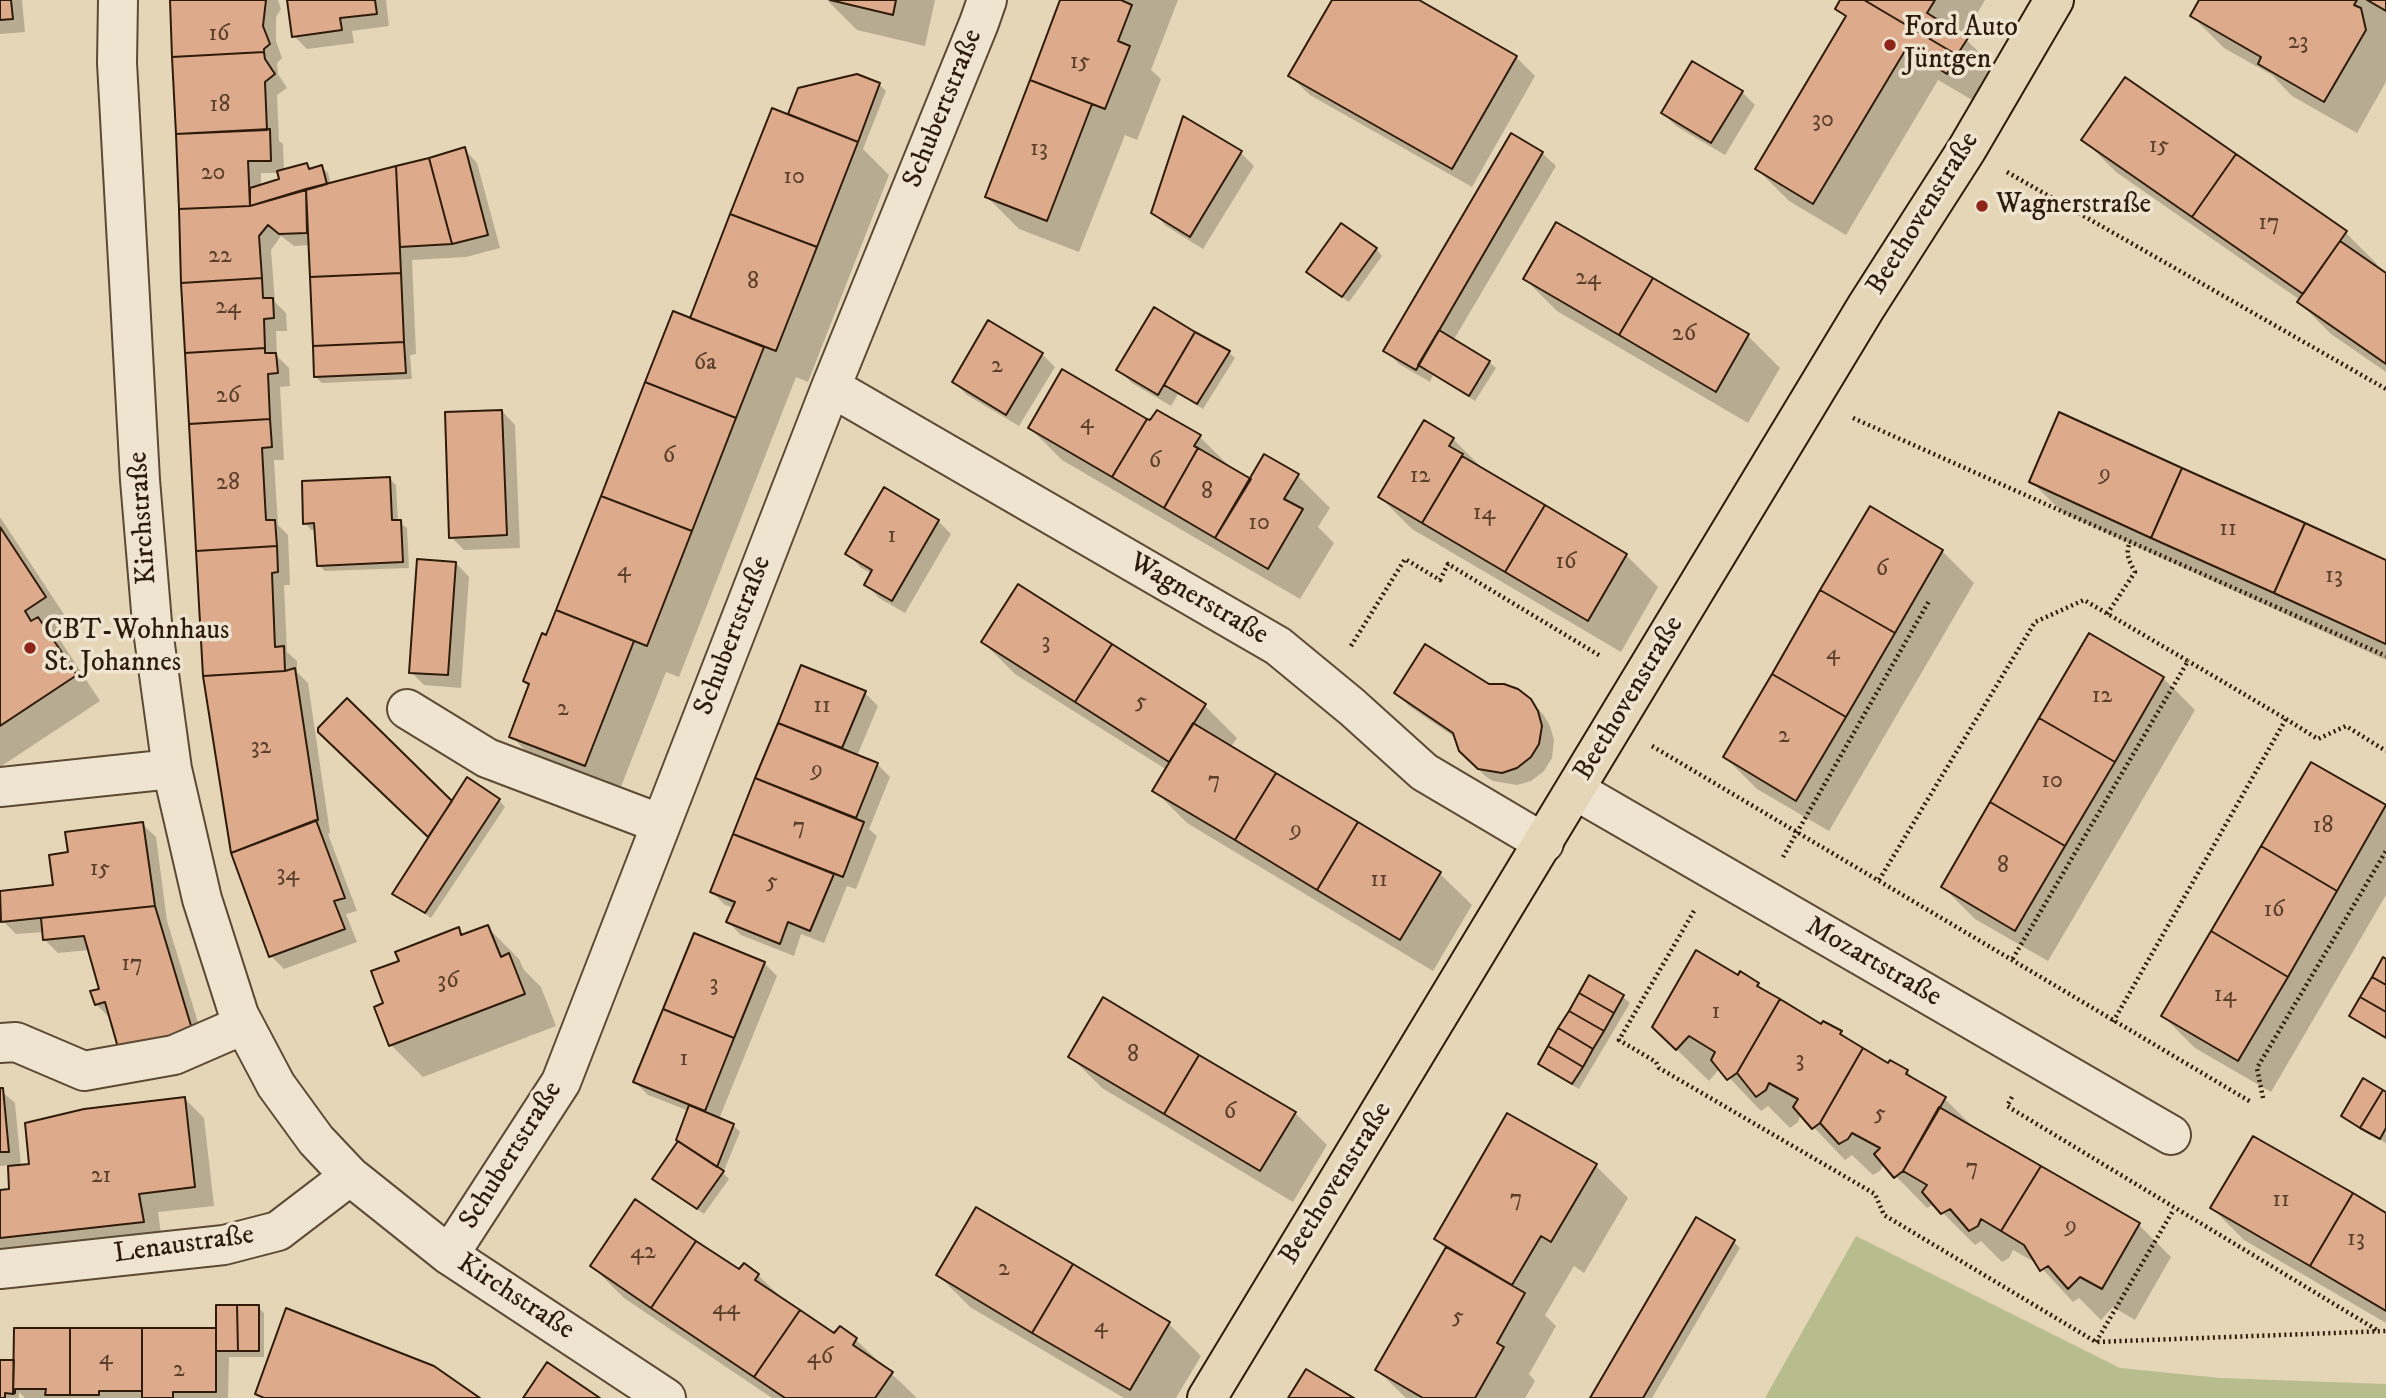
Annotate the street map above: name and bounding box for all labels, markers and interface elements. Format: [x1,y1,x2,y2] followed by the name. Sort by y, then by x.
[1904,12,2018,78] place label: Ford Auto Jüntgen
[208,21,230,49] house number: 16
[897,25,991,193] street label: Schubertstraße
[2288,29,2308,57] house number: 23
[1882,37,1898,53] marker: Ford Auto Jüntgen
[1070,49,1090,77] house number: 15
[210,92,230,120] house number: 18
[1812,107,1834,135] house number: 30
[1861,126,1987,302] street label: Beethovenstraße
[2149,133,2169,161] house number: 15
[1030,136,1048,164] house number: 13
[201,160,225,188] house number: 20
[783,164,805,192] house number: 10
[1996,189,2151,223] place label: Wagnerstraße
[1974,198,1990,214] marker: Wagnerstraße
[2258,210,2280,238] house number: 17
[208,243,232,271] house number: 22
[1575,265,1601,293] house number: 24
[747,269,759,297] house number: 8
[215,294,241,322] house number: 24
[1672,321,1696,349] house number: 26
[694,350,716,378] house number: 6a
[991,353,1003,381] house number: 2
[216,383,240,411] house number: 26
[1080,409,1094,437] house number: 4
[663,443,675,471] house number: 6
[1149,448,1161,476] house number: 6
[123,450,165,586] street label: Kirchstraße
[2099,461,2111,489] house number: 9
[1410,463,1430,491] house number: 12
[216,470,240,498] house number: 28
[1201,479,1213,507] house number: 8
[1473,500,1495,528] house number: 14
[1248,510,1270,538] house number: 10
[2219,516,2237,544] house number: 11
[888,523,896,551] house number: 1
[1122,547,1274,653] street label: Wagnerstraße
[1555,549,1577,577] house number: 16
[688,552,780,720] street label: Schubertstraße
[1876,556,1888,584] house number: 6
[617,557,631,585] house number: 4
[2325,563,2343,591] house number: 13
[1568,611,1692,787] street label: Beethovenstraße
[44,615,229,681] place label: CBT-Wohnhaus St. Johannes
[1042,629,1050,657] house number: 3
[22,640,38,656] marker: CBT-Wohnhaus St. Johannes
[1826,640,1840,668] house number: 4
[2092,683,2112,711] house number: 12
[1135,689,1147,717] house number: 5
[813,693,831,721] house number: 11
[557,696,569,724] house number: 2
[1778,723,1790,751] house number: 2
[251,734,271,762] house number: 32
[811,757,823,785] house number: 9
[1208,768,1220,796] house number: 7
[2041,768,2063,796] house number: 10
[2313,813,2333,841] house number: 18
[793,814,805,842] house number: 7
[1290,817,1302,845] house number: 9
[1997,853,2009,881] house number: 8
[90,856,110,884] house number: 15
[277,861,299,889] house number: 34
[1370,867,1388,895] house number: 11
[766,869,778,897] house number: 5
[2263,897,2285,925] house number: 16
[1799,911,1947,1015] street label: Mozartstraße
[121,951,143,979] house number: 17
[437,968,459,996] house number: 36
[710,971,718,999] house number: 3
[2214,982,2236,1010] house number: 14
[1712,999,1720,1027] house number: 1
[1127,1042,1139,1070] house number: 8
[680,1046,688,1074] house number: 1
[1796,1047,1804,1075] house number: 3
[453,1076,571,1236] street label: Schubertstraße
[1274,1096,1400,1272] street label: Beethovenstraße
[1224,1099,1236,1127] house number: 6
[1874,1101,1886,1129] house number: 5
[1966,1155,1978,1183] house number: 7
[91,1163,111,1191] house number: 21
[1510,1186,1522,1214] house number: 7
[2272,1187,2290,1215] house number: 11
[2065,1213,2077,1241] house number: 9
[112,1220,256,1272] street label: Lenaustraße
[2347,1226,2365,1254] house number: 13
[630,1239,656,1267] house number: 42
[450,1248,580,1348] street label: Kirchstraße
[998,1256,1010,1284] house number: 2
[712,1295,740,1323] house number: 44
[1452,1304,1464,1332] house number: 5
[1094,1313,1108,1341] house number: 4
[807,1344,833,1372] house number: 46
[99,1345,113,1373] house number: 4
[173,1357,185,1385] house number: 2

